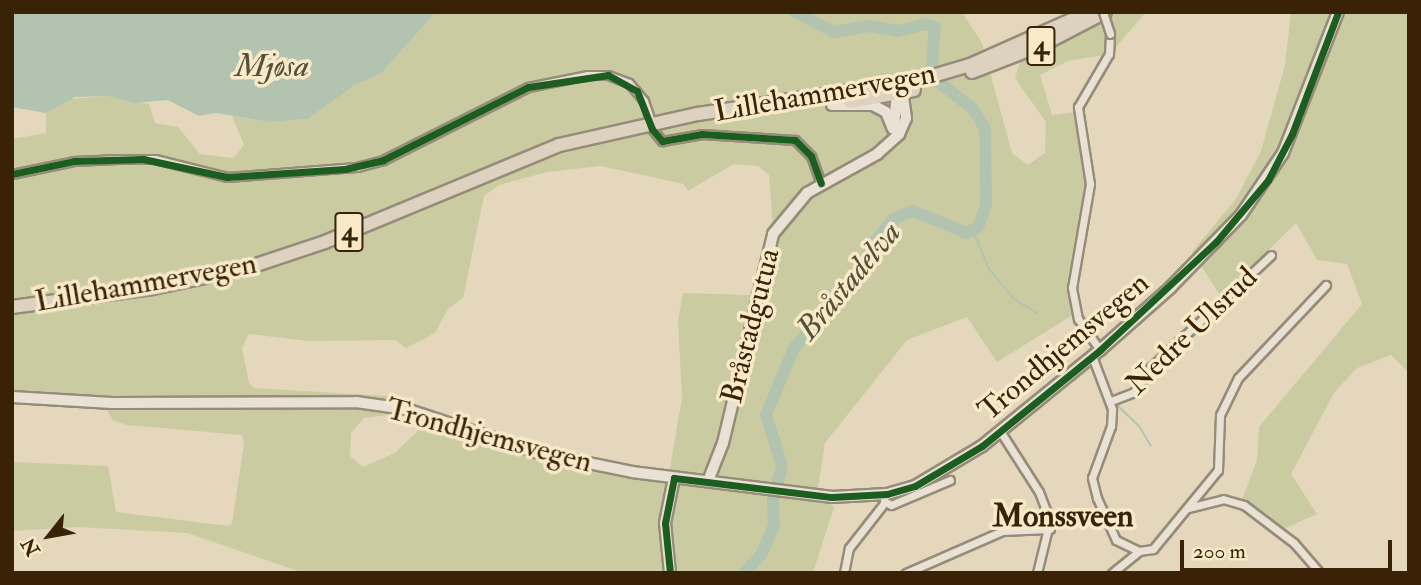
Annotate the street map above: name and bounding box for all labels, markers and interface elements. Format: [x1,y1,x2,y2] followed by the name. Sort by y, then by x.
[1025,22,1057,70] road number: 4
[235,47,309,85] water label: Mjøsa
[712,56,938,130] street label: Lillehammervegen
[333,208,365,256] road number: 4
[789,214,909,348] water label: Bråstadelva
[714,245,788,407] street label: Bråstadgutua
[33,246,259,320] street label: Lillehammervegen
[1119,260,1265,402] street label: Nedre Ulsrud
[971,265,1157,429] street label: Trondhjemsvegen
[382,391,596,481] street label: Trondhjemsvegen
[993,497,1133,535] district label: Monssveen
[14,501,84,571] north arrow
[1183,526,1395,570] scale bar
[16,533,46,560] text: N
[1193,538,1246,565] text: 200 m

